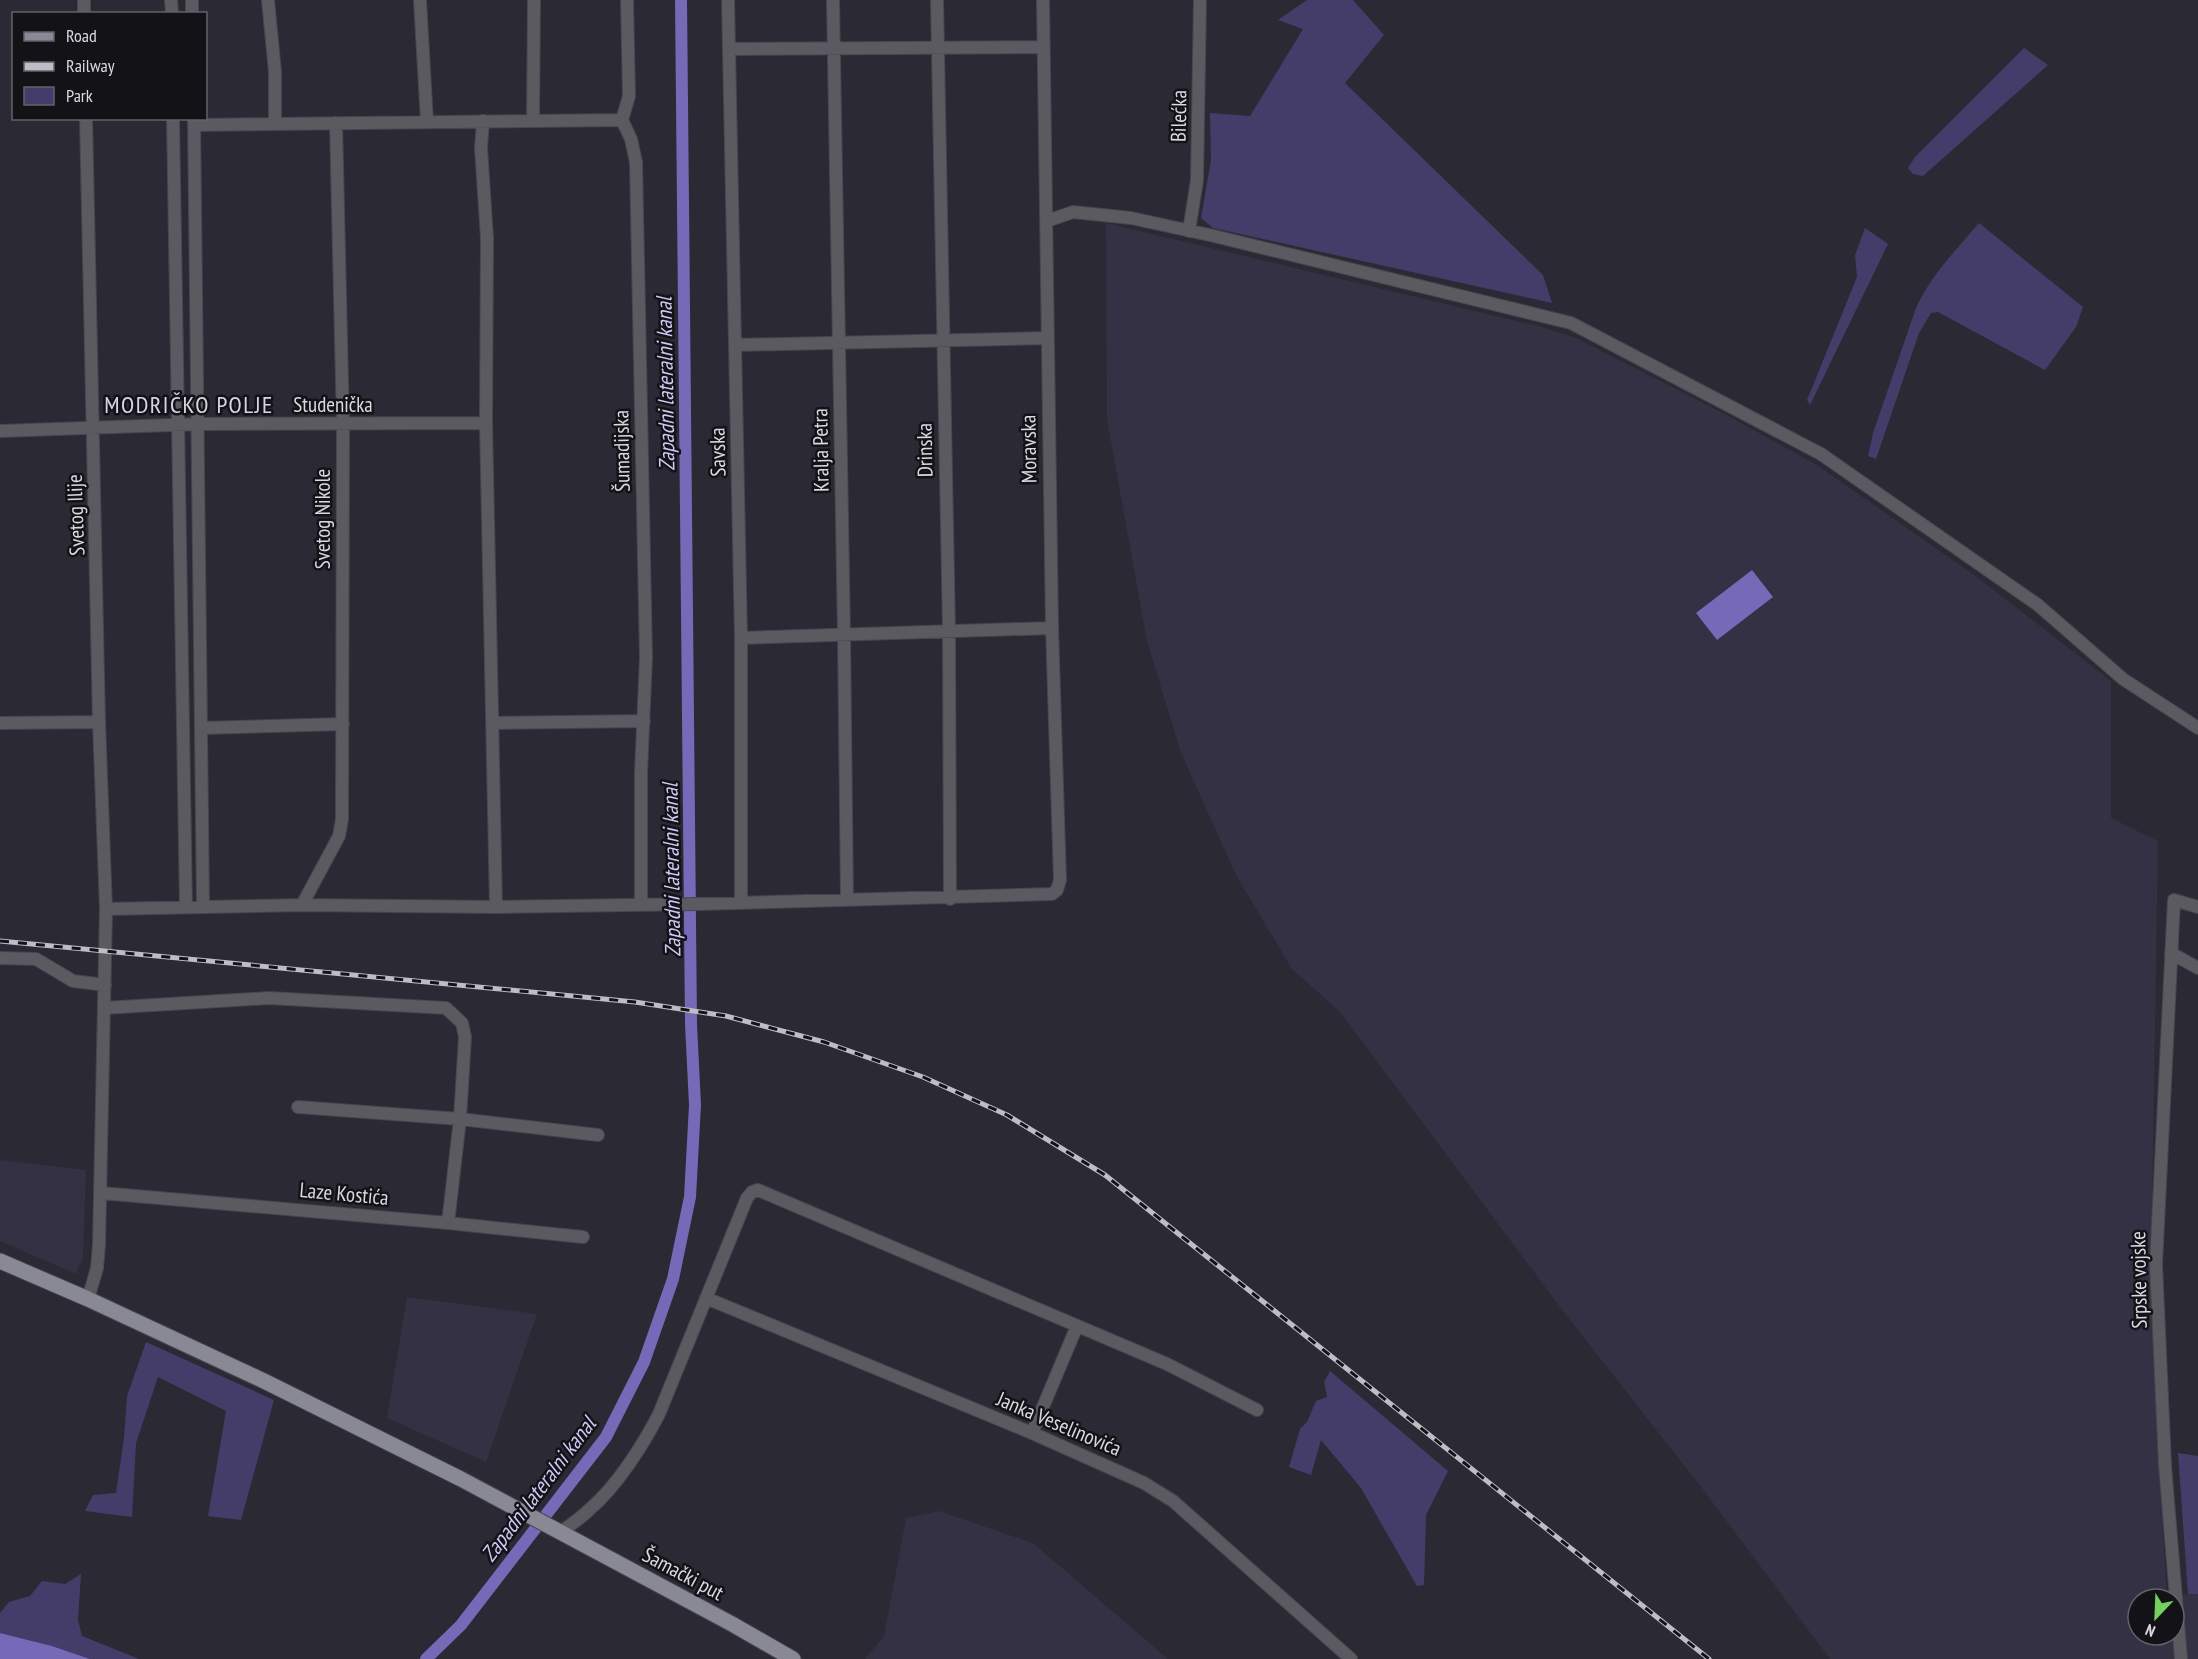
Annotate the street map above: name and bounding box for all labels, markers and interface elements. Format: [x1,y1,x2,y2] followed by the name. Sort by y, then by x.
[12,12,207,120] legend
[66,24,97,47] text: Road
[66,54,115,77] text: Railway
[66,84,93,107] text: Park
[1165,90,1192,142] street label: Bilećka
[649,295,681,471] water label: Zapadni lateralni kanal
[104,389,274,420] district label: MODRIČKO POLJE
[293,391,373,418] street label: Studenička
[806,408,835,492] street label: Kralja Petra
[607,410,636,492] street label: Šumadijska
[1014,415,1043,483] street label: Moravska
[911,423,938,477] street label: Drinska
[704,427,731,477] street label: Savska
[309,469,336,569] street label: Svetog Nikole
[61,474,90,556] street label: Svetog Ilije
[655,781,687,957] water label: Zapadni lateralni kanal
[298,1176,390,1211] street label: Laze Kostića
[2124,1231,2153,1329] street label: Srpske vojske
[992,1385,1125,1462] street label: Janka Veselinovića
[474,1410,603,1567] water label: Zapadni lateralni kanal
[638,1541,729,1606] street label: Šamački put
[2126,1587,2186,1647] north arrow
[2142,1620,2158,1642] text: N

